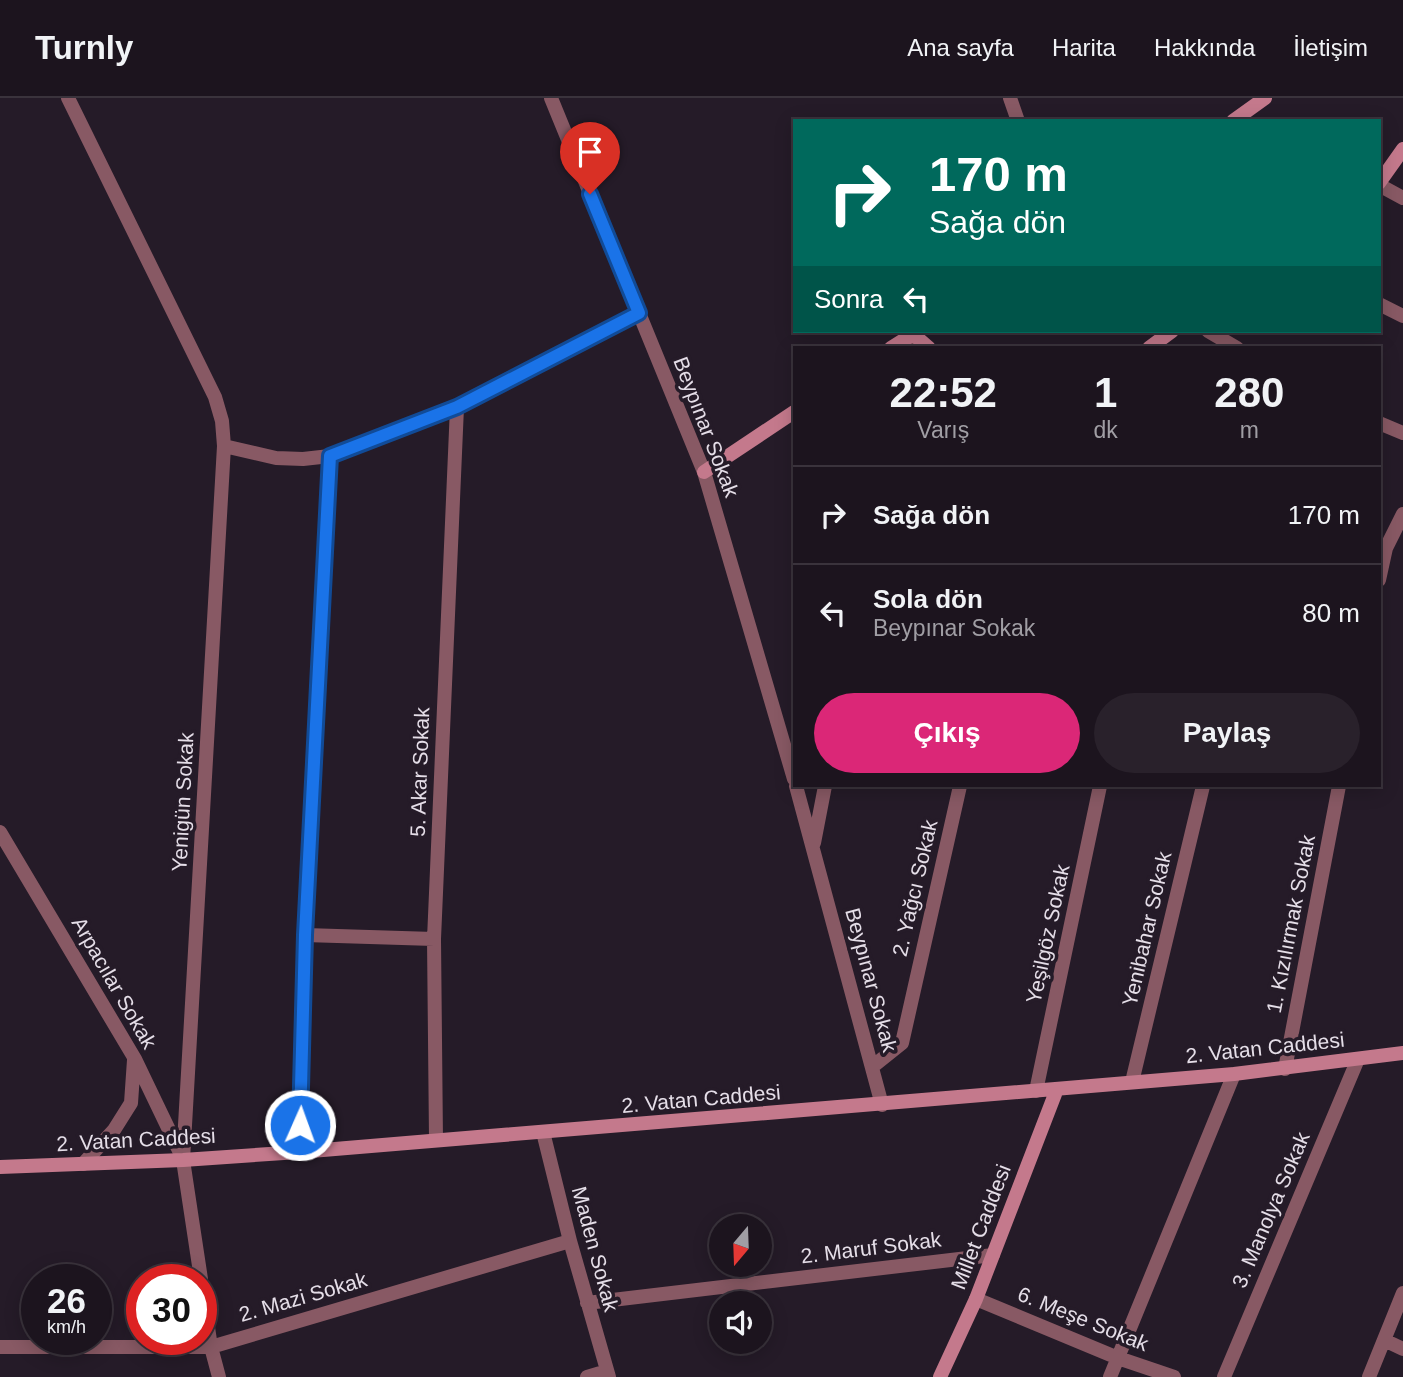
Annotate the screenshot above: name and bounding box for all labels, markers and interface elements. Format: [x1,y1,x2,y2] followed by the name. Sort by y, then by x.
[35,29,133,66] text: Turnly
[907,34,1014,61] text: Ana sayfa
[1052,34,1116,61] text: Harita
[1154,34,1255,61] text: Hakkında
[1293,34,1368,61] text: İletişim
[560,122,620,194] pin
[571,133,609,171] icon: arrive
[814,147,905,238] icon: right
[929,147,1068,201] text: 170 m
[929,204,1066,240] text: Sağa dön
[897,280,935,318] icon: left
[814,284,883,314] text: Sonra
[669,353,744,501] street label: Beypınar Sokak
[890,369,997,416] text: 22:52
[1094,369,1117,416] text: 1
[1214,369,1284,416] text: 280
[917,417,969,443] text: Varış
[1094,417,1118,443] text: dk
[1240,417,1259,443] text: m
[814,496,852,534] icon: right
[873,500,990,530] text: Sağa dön
[1288,500,1360,530] text: 170 m
[873,584,983,614] text: Sola dön
[814,594,852,632] icon: left
[1302,598,1360,628] text: 80 m
[873,615,1035,641] text: Beypınar Sokak
[814,693,1080,773] button: Çıkış
[1094,693,1360,773] button: Paylaş
[406,706,433,837] street label: 5. Akar Sokak
[167,731,198,872] street label: Yenigün Sokak
[888,817,941,958] street label: 2. Yağcı Sokak
[1262,832,1319,1015] street label: 1. Kızılırmak Sokak
[1118,849,1176,1008] street label: Yenibahar Sokak
[1022,862,1074,1006] street label: Yeşilgöz Sokak
[841,905,902,1055] street label: Beypınar Sokak
[67,913,162,1053] street label: Arpacılar Sokak
[1184,1028,1345,1067] street label: 2. Vatan Caddesi
[620,1080,781,1117] street label: 2. Vatan Caddesi
[263,1088,337,1162] position arrow
[56,1124,216,1155] street label: 2. Vatan Caddesi
[1227,1128,1314,1291] street label: 3. Manolya Sokak
[946,1161,1015,1293] street label: Millet Caddesi
[568,1184,623,1314] street label: Maden Sokak
[709,1214,772,1278] north arrow
[709,1214,772,1354] map controls
[799,1227,943,1268] street label: 2. Maruf Sokak
[126,1264,217,1355] speed limit sign: 30
[236,1267,370,1326] street label: 2. Mazi Sokak
[47,1281,86,1320] text: 26
[1014,1282,1152,1355] street label: 6. Meşe Sokak
[709,1291,772,1354] button: sound
[47,1317,86,1337] text: km/h

